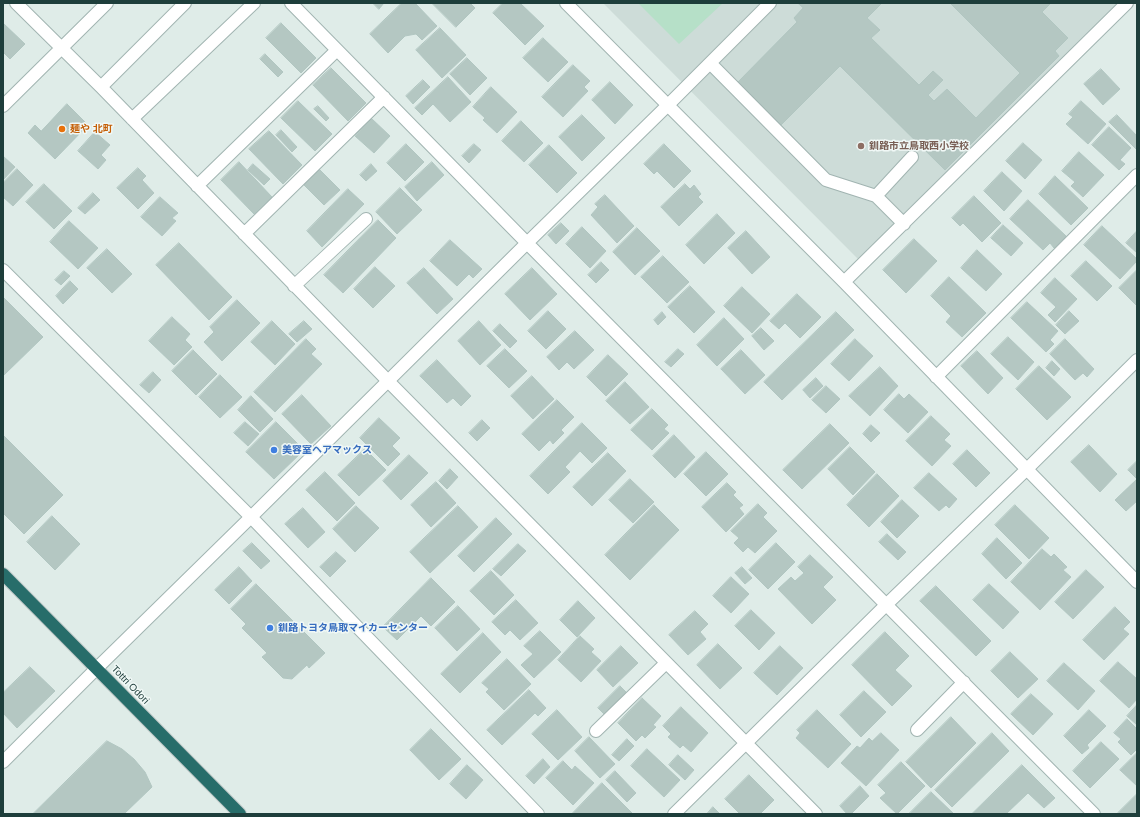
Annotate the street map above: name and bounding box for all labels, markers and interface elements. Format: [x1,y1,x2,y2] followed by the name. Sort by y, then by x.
[70,123,113,135] place label: 麺や 北町
[57,124,67,134] marker: 麺や 北町
[869,140,969,152] place label: 釧路市立鳥取西小学校
[856,141,866,151] marker: 釧路市立鳥取西小学校
[282,444,372,456] place label: 美容室ヘアマックス
[269,445,279,455] marker: 美容室ヘアマックス
[278,622,428,634] place label: 釧路トヨタ鳥取マイカーセンター
[265,623,275,633] marker: 釧路トヨタ鳥取マイカーセンター
[109,663,151,707] street label: Tottri Odori

